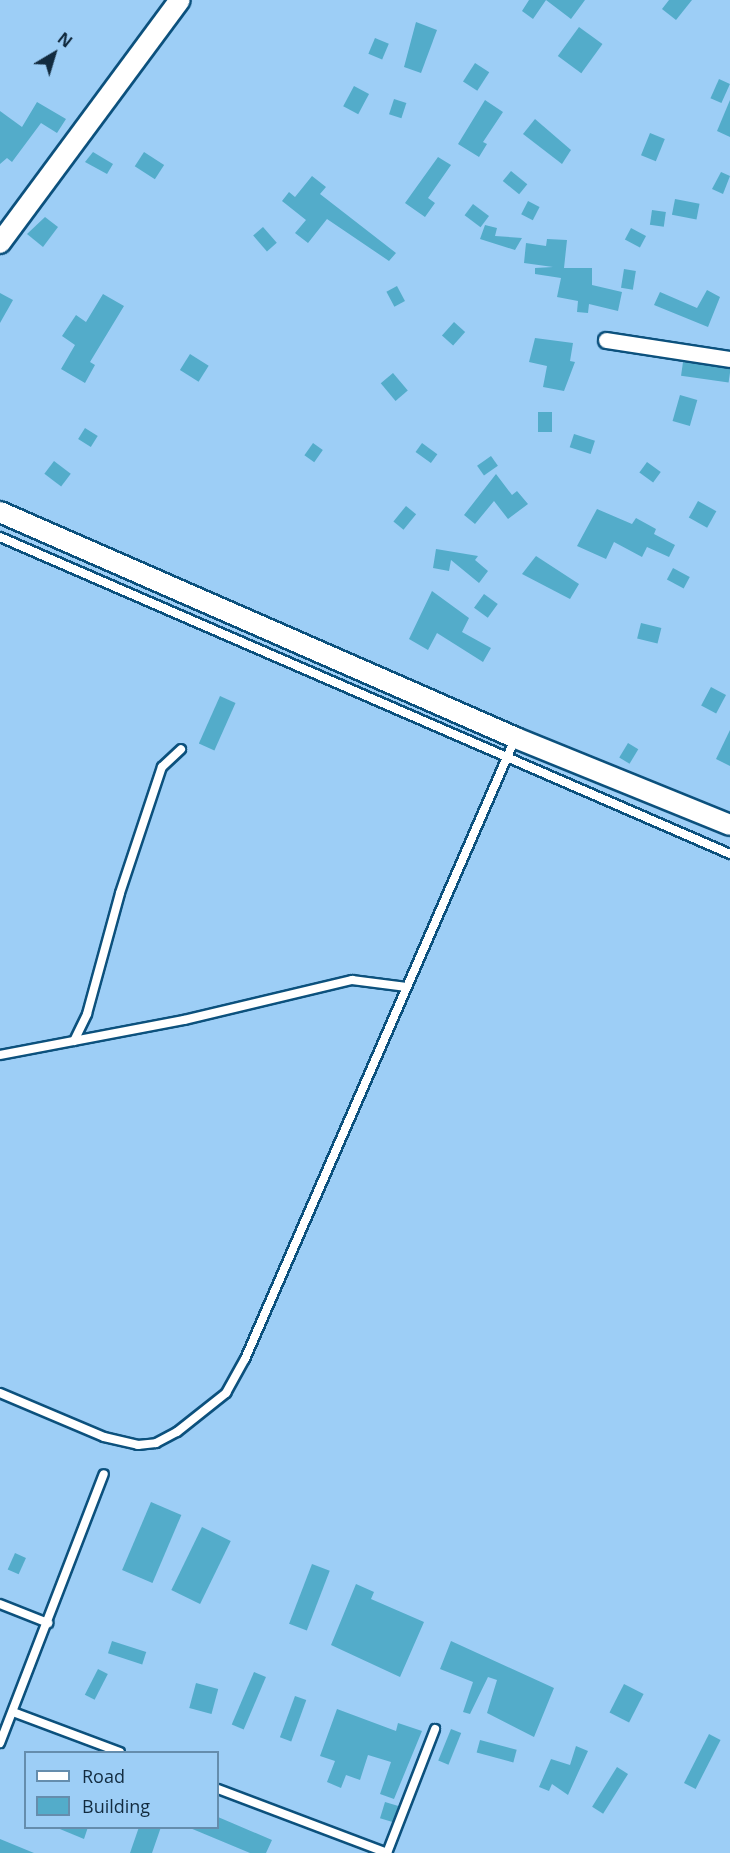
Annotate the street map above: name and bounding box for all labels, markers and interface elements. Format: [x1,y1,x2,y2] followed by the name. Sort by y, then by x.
[24,24,84,84] north arrow
[53,27,77,52] text: N
[24,1751,219,1829] legend
[82,1764,125,1788] text: Road
[82,1794,150,1818] text: Building

